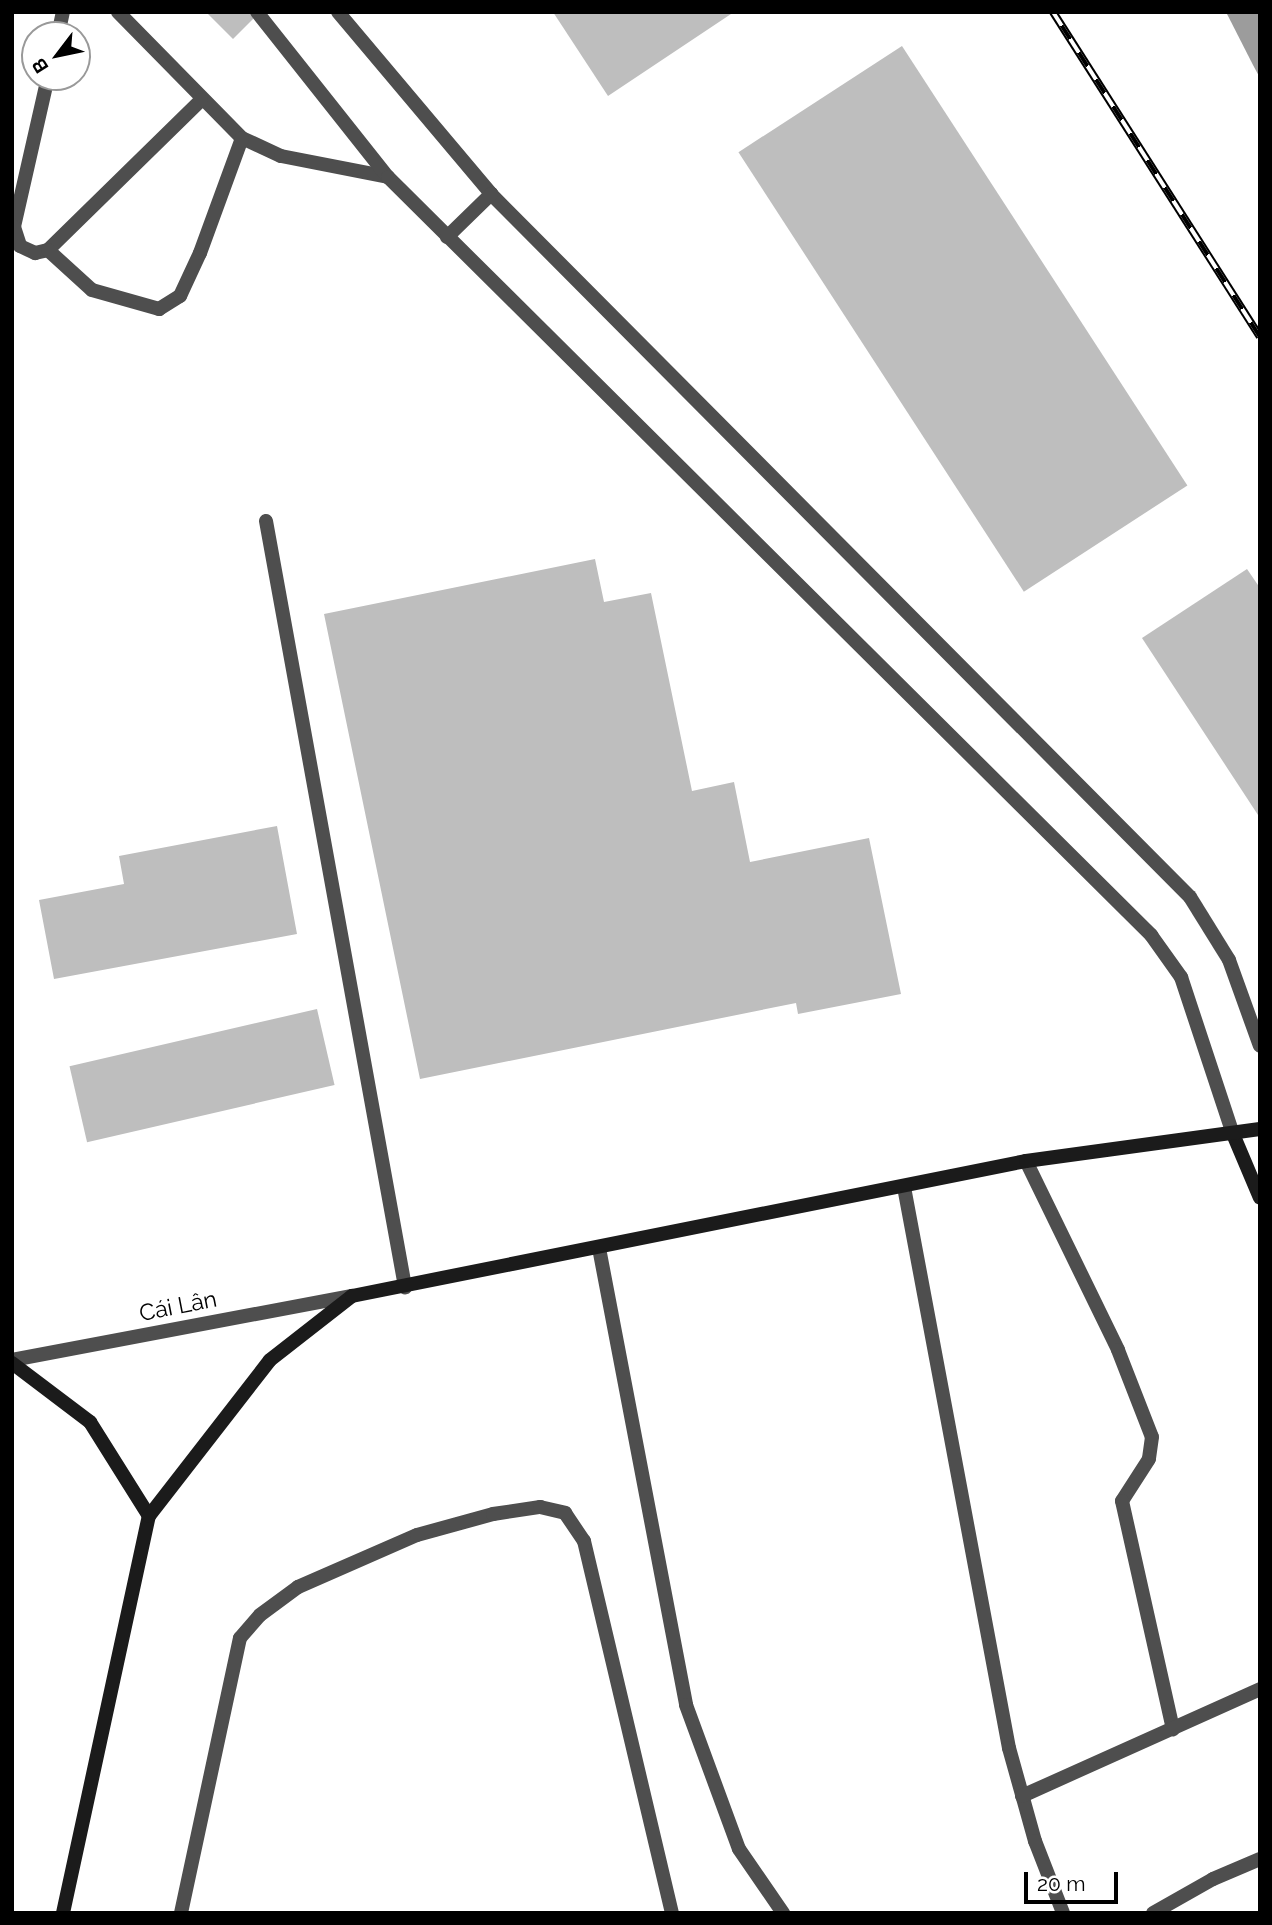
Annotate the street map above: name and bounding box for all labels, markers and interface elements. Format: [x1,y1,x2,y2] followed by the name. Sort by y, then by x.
[21,21,91,91] north arrow
[27,55,53,77] text: B
[137,1285,219,1327] street label: Cái Lân
[1027,1858,1122,1902] scale bar
[1037,1871,1085,1896] text: 20 m

